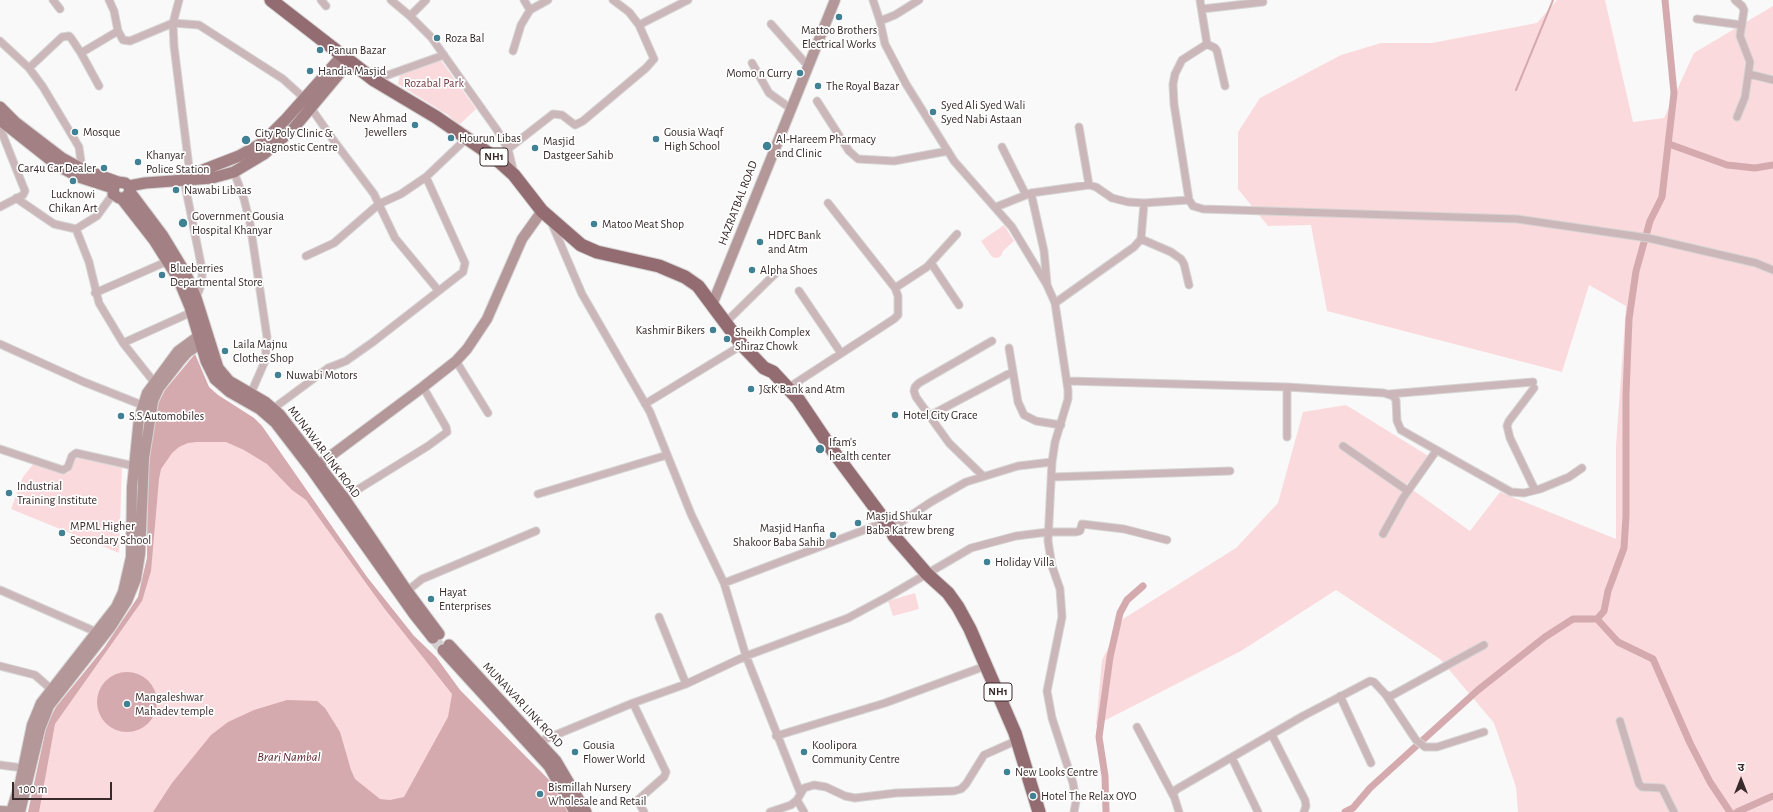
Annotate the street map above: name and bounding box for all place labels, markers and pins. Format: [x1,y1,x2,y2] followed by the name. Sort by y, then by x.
[834,12,844,22] marker: Mattoo Brothers Electrical Works
[801,23,877,51] place label: Mattoo Brothers Electrical Works
[445,31,484,45] place label: Roza Bal
[432,33,442,43] marker: Roza Bal
[328,43,386,57] place label: Panun Bazar
[315,45,325,55] marker: Panun Bazar
[318,64,386,78] place label: Handia Masjid
[305,66,315,76] marker: Handia Masjid
[726,66,792,80] place label: Momo n Curry
[795,68,805,78] marker: Momo n Curry
[826,79,899,93] place label: The Royal Bazar
[813,81,823,91] marker: The Royal Bazar
[941,98,1025,126] place label: Syed Ali Syed Wali Syed Nabi Astaan
[928,107,938,117] marker: Syed Ali Syed Wali Syed Nabi Astaan
[349,111,407,139] place label: New Ahmad Jewellers
[410,120,420,130] marker: New Ahmad Jewellers
[83,125,120,139] place label: Mosque
[664,125,723,153] place label: Gousia Waqf High School
[255,126,338,154] place label: City Poly Clinic & Diagnostic Centre
[70,127,80,137] marker: Mosque
[459,131,521,145] place label: Hourun Libas
[776,132,876,160] place label: Al-Hareem Pharmacy and Clinic
[446,133,456,143] marker: Hourun Libas
[240,134,252,146] marker: City Poly Clinic & Diagnostic Centre
[543,134,613,162] place label: Masjid Dastgeer Sahib
[651,134,661,144] marker: Gousia Waqf High School
[761,140,773,152] marker: Al-Hareem Pharmacy and Clinic
[530,143,540,153] marker: Masjid Dastgeer Sahib
[146,148,209,176] place label: Khanyar Police Station
[133,157,143,167] marker: Khanyar Police Station
[18,161,96,175] place label: Car4u Car Dealer
[99,163,109,173] marker: Car4u Car Dealer
[68,176,78,186] marker: Lucknowi Chikan Art
[184,183,251,197] place label: Nawabi Libaas
[171,185,181,195] marker: Nawabi Libaas
[49,187,97,215] place label: Lucknowi Chikan Art
[192,209,284,237] place label: Government Gousia Hospital Khanyar
[177,217,189,229] marker: Government Gousia Hospital Khanyar
[602,217,684,231] place label: Matoo Meat Shop
[589,219,599,229] marker: Matoo Meat Shop
[768,228,821,256] place label: HDFC Bank and Atm
[755,237,765,247] marker: HDFC Bank and Atm
[170,261,263,289] place label: Blueberries Departmental Store
[760,263,817,277] place label: Alpha Shoes
[747,265,757,275] marker: Alpha Shoes
[157,270,167,280] marker: Blueberries Departmental Store
[636,323,705,337] place label: Kashmir Bikers
[708,325,718,335] marker: Kashmir Bikers
[735,325,810,353] place label: Sheikh Complex Shiraz Chowk
[722,334,732,344] marker: Sheikh Complex Shiraz Chowk
[233,337,294,365] place label: Laila Majnu Clothes Shop
[220,346,230,356] marker: Laila Majnu Clothes Shop
[286,368,357,382] place label: Nuwabi Motors
[273,370,283,380] marker: Nuwabi Motors
[759,382,845,396] place label: J&K Bank and Atm
[746,384,756,394] marker: J&K Bank and Atm
[903,408,977,422] place label: Hotel City Grace
[129,409,204,423] place label: S.S Automobiles
[890,410,900,420] marker: Hotel City Grace
[116,411,126,421] marker: S.S Automobiles
[829,435,891,463] place label: Ifam's health center
[814,443,826,455] marker: Ifam's health center
[17,479,97,507] place label: Industrial Training Institute
[4,488,14,498] marker: Industrial Training Institute
[866,509,954,537] place label: Masjid Shukar Baba Katrew breng
[853,518,863,528] marker: Masjid Shukar Baba Katrew breng
[70,519,151,547] place label: MPML Higher Secondary School
[733,521,825,549] place label: Masjid Hanfia Shakoor Baba Sahib
[57,528,67,538] marker: MPML Higher Secondary School
[828,530,838,540] marker: Masjid Hanfia Shakoor Baba Sahib
[995,555,1055,569] place label: Holiday Villa
[982,557,992,567] marker: Holiday Villa
[439,585,491,613] place label: Hayat Enterprises
[426,594,436,604] marker: Hayat Enterprises
[135,690,214,718] place label: Mangaleshwar Mahadev temple
[122,699,132,709] marker: Mangaleshwar Mahadev temple
[583,738,645,766] place label: Gousia Flower World
[812,738,900,766] place label: Koolipora Community Centre
[570,747,580,757] marker: Gousia Flower World
[799,747,809,757] marker: Koolipora Community Centre
[1015,765,1098,779] place label: New Looks Centre
[1002,767,1012,777] marker: New Looks Centre
[548,780,646,808] place label: Bismillah Nursery Wholesale and Retail
[535,789,545,799] marker: Bismillah Nursery Wholesale and Retail
[1041,789,1137,803] place label: Hotel The Relax OYO
[1028,791,1038,801] marker: Hotel The Relax OYO

